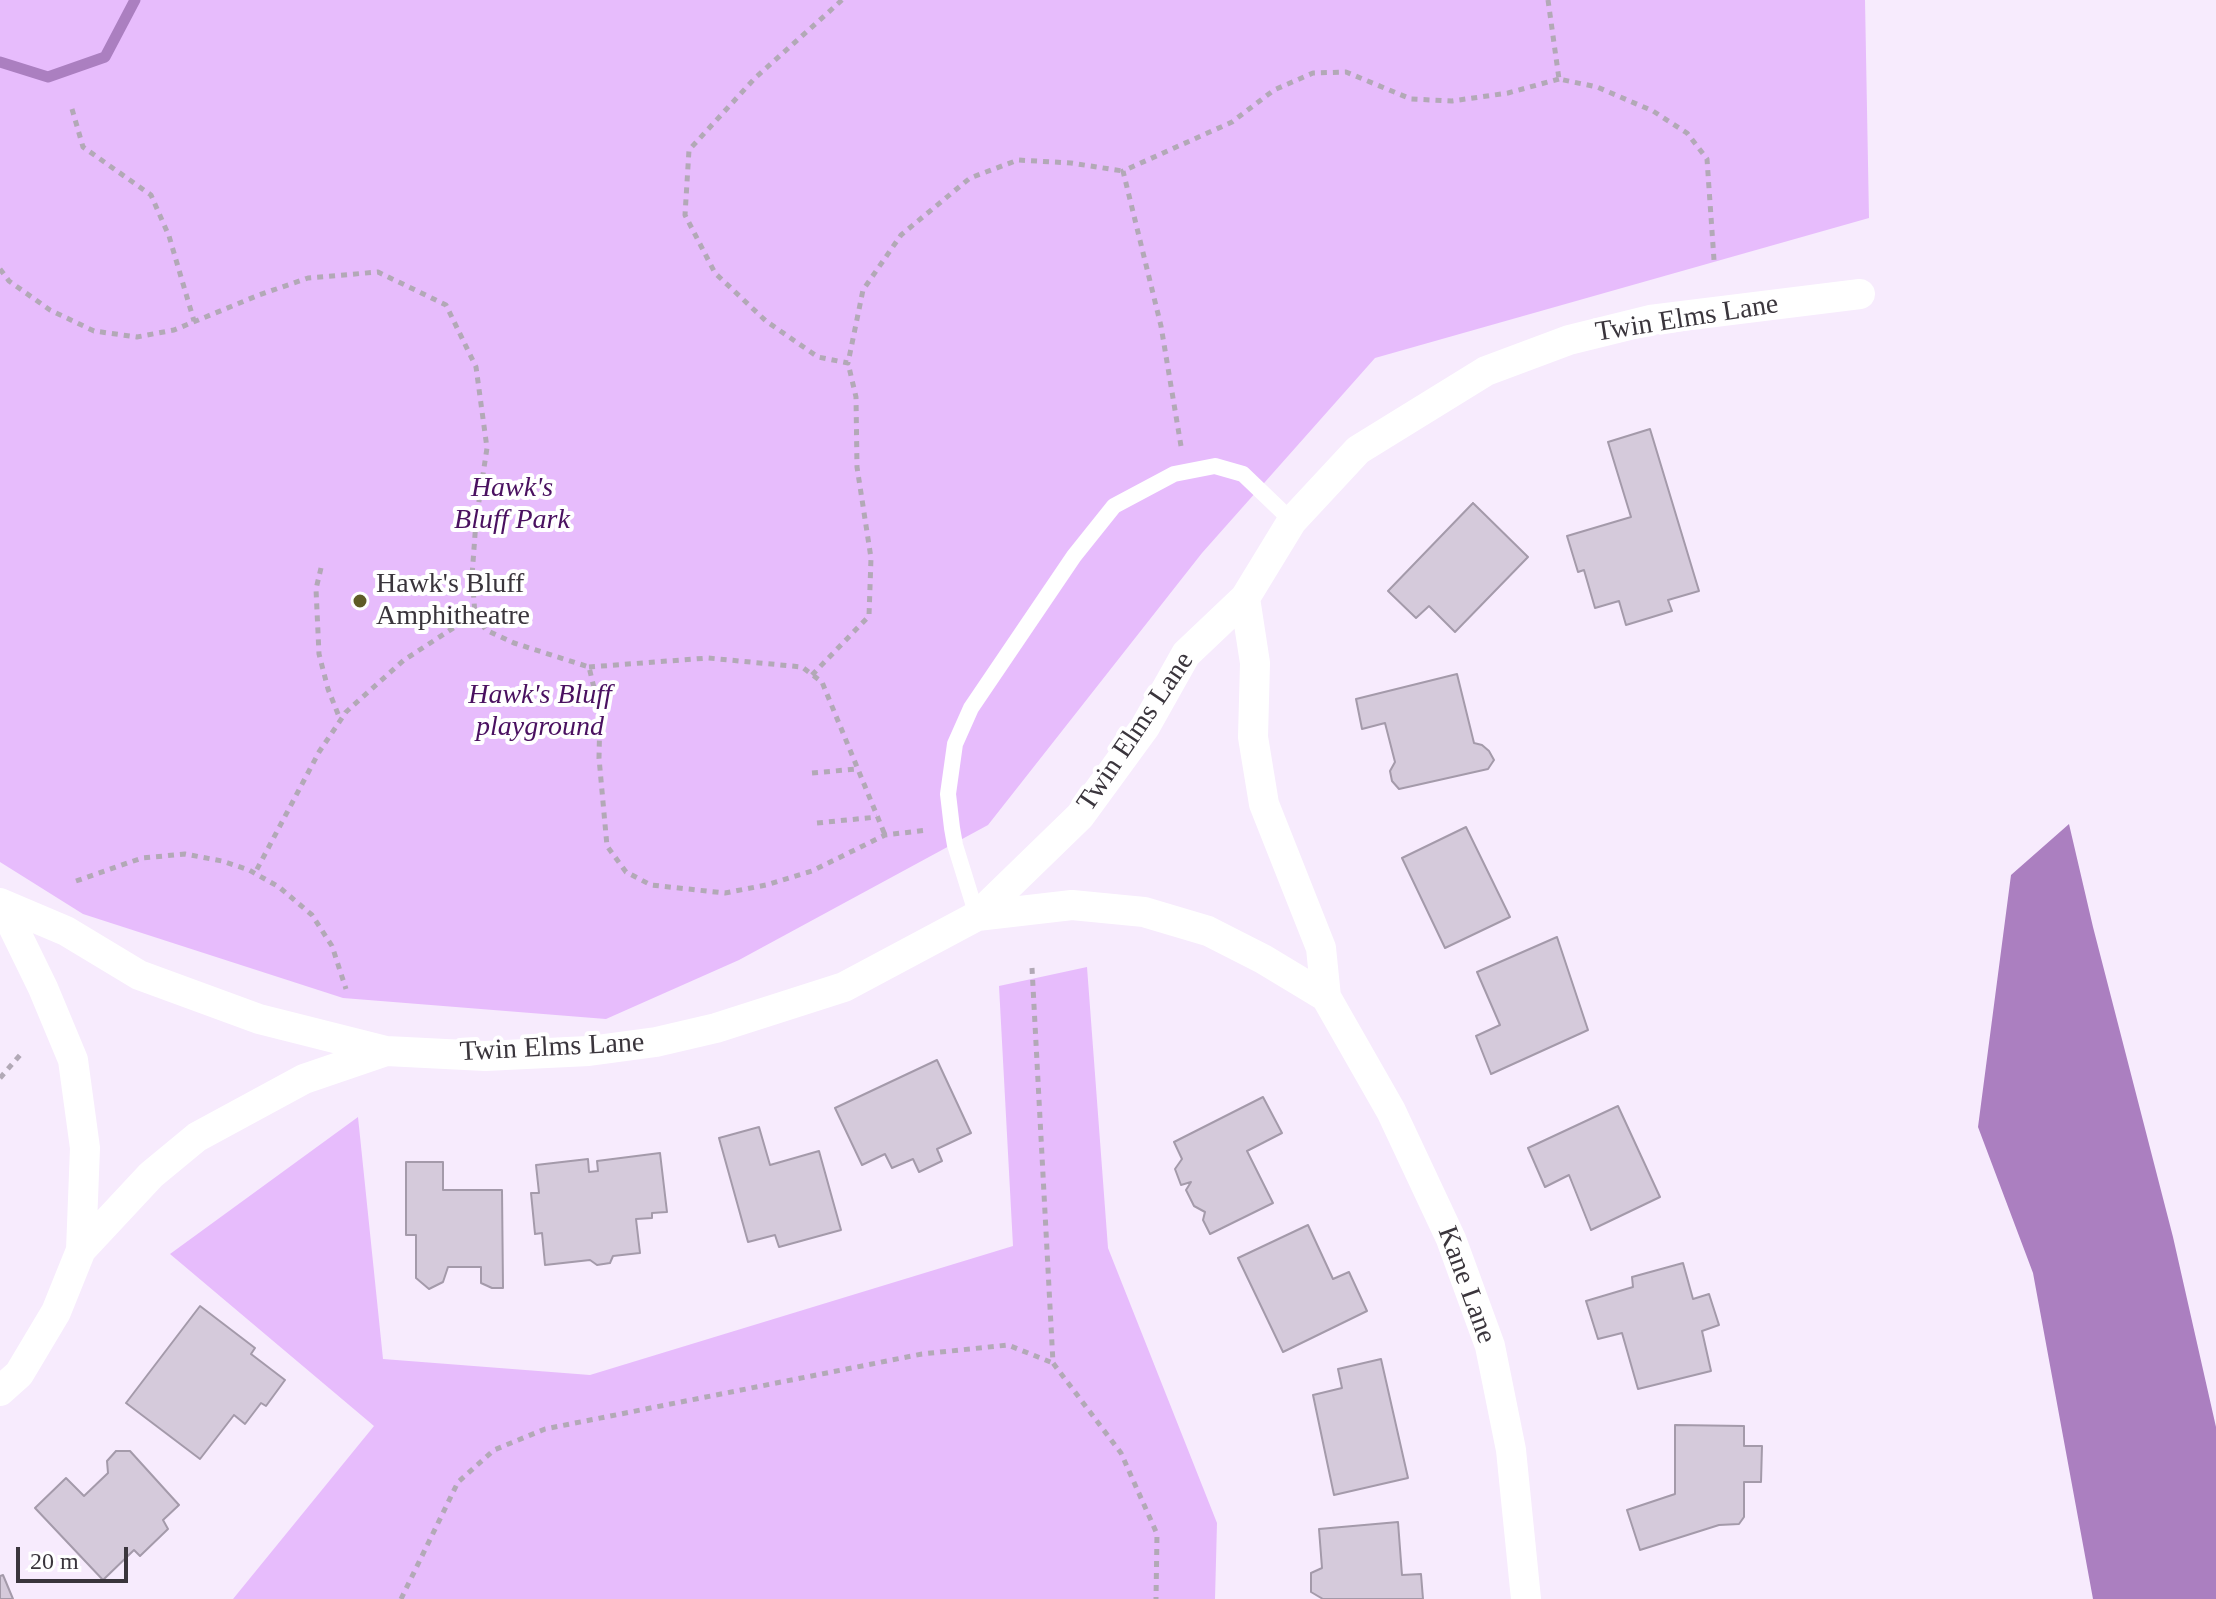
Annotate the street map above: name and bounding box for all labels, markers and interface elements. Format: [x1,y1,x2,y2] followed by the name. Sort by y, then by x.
[1593,288,1781,350] street label: Twin Elms Lane
[454,472,570,538] park label: Hawk's Bluff Park
[376,568,530,634] place label: Hawk's Bluff Amphitheatre
[351,592,369,610] marker: Hawk's Bluff Amphitheatre
[1070,646,1202,818] street label: Twin Elms Lane
[468,679,612,745] park label: Hawk's Bluff playground
[459,1026,645,1070] street label: Twin Elms Lane
[1429,1222,1503,1348] street label: Kane Lane
[20,1531,132,1581] scale bar
[30,1548,79,1574] text: 20 m

